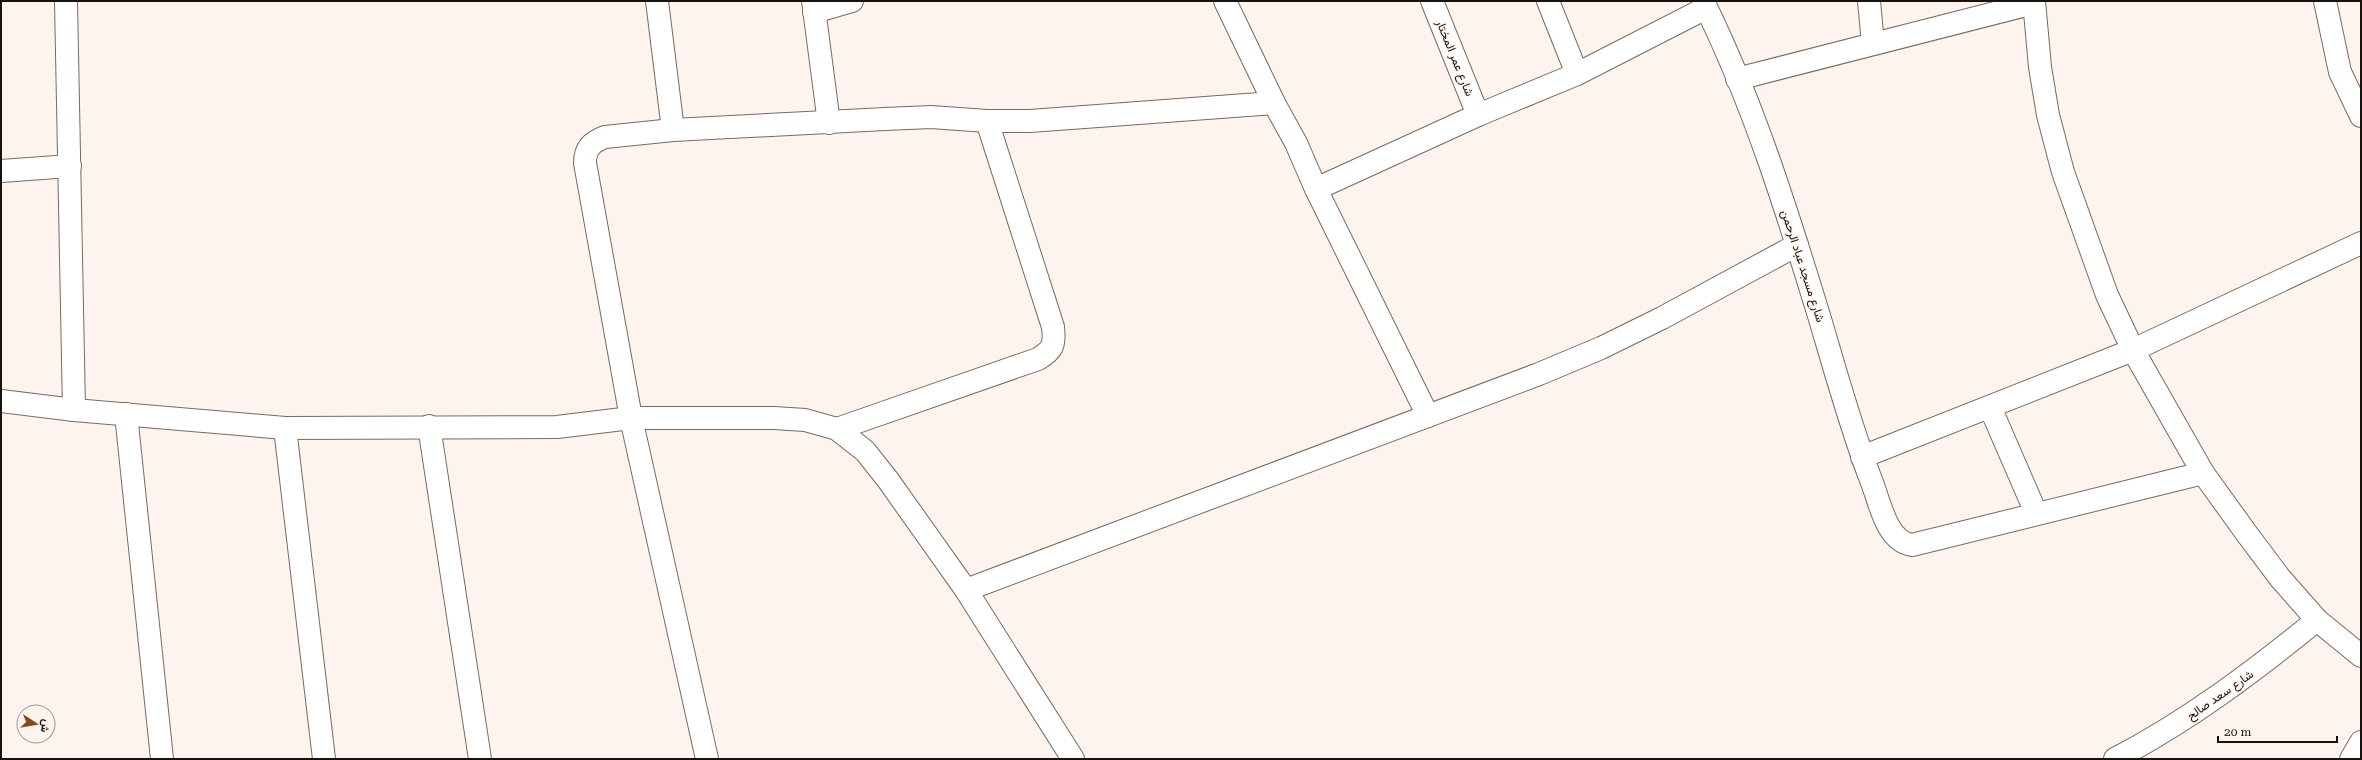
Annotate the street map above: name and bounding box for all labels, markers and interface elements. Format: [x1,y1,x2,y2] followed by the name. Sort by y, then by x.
[1431,17,1477,99] street label: شارع عمر المختار
[1776,208,1828,324] street label: شارع مسجد عباد الرحمن
[2184,667,2257,725] street label: شارع سعد صالح
[16,704,56,744] north arrow
[38,718,53,734] text: ش
[2218,718,2337,744] scale bar
[2224,725,2251,739] text: 20 m

